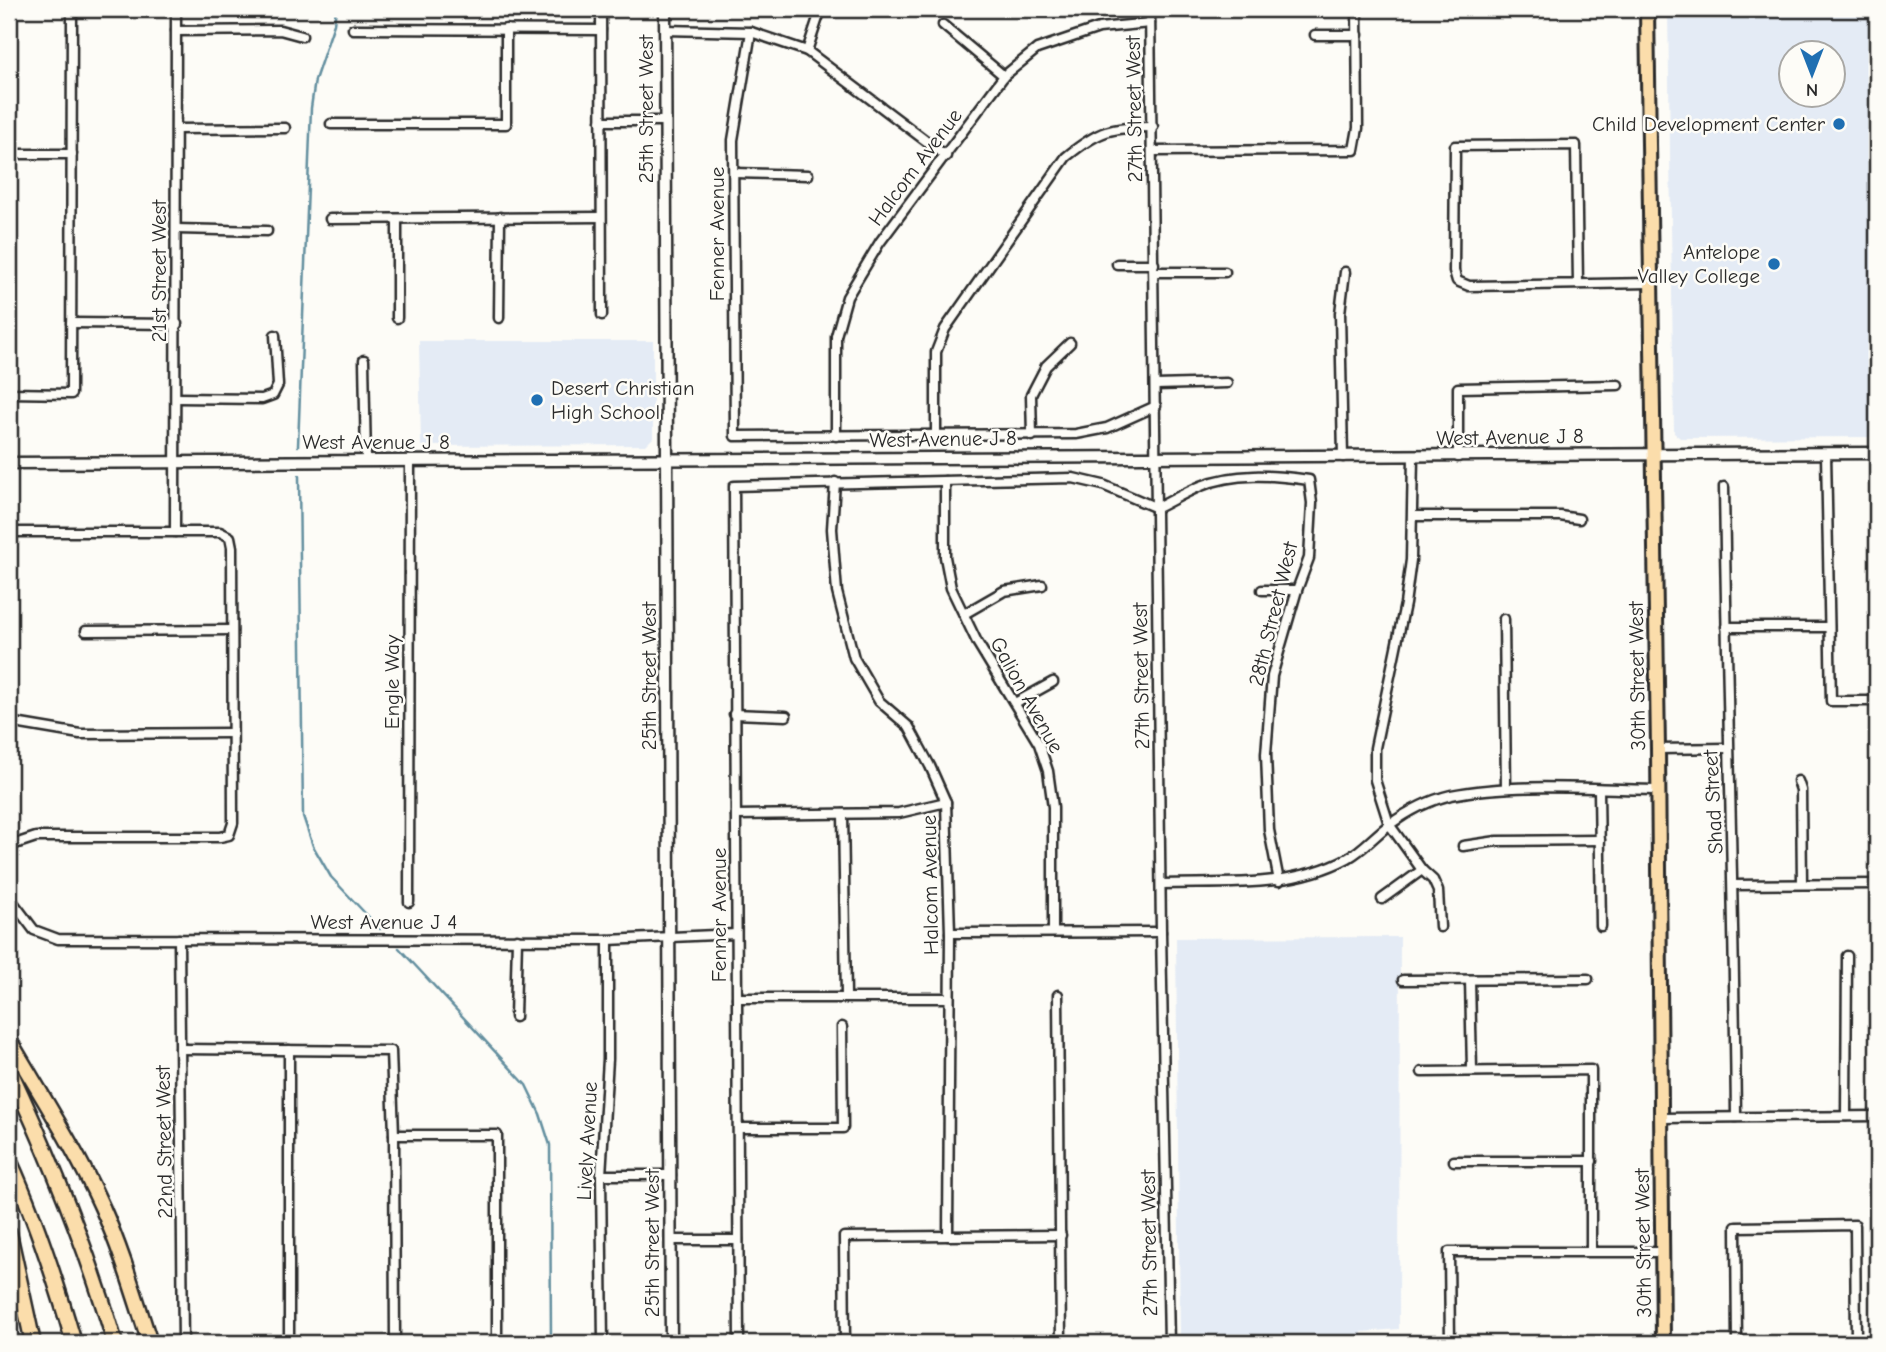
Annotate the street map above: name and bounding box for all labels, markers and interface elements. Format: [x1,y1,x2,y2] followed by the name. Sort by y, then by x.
[634,34,658,183] street label: 25th Street West
[1121,34,1147,183] street label: 27th Street West
[1778,38,1848,108] north arrow
[1806,79,1818,101] text: N
[863,104,967,230] street label: Halcom Avenue
[1592,112,1826,136] place label: Child Development Center
[1831,116,1847,132] marker: Child Development Center
[705,167,729,301] street label: Fenner Avenue
[147,199,171,342] street label: 21st Street West
[1638,240,1760,288] place label: Antelope Valley College
[1766,256,1782,272] marker: Antelope Valley College
[551,376,695,424] place label: Desert Christian High School
[529,392,545,408] marker: Desert Christian High School
[1436,424,1584,450] street label: West Avenue J 8
[869,426,1017,452] street label: West Avenue J 8
[302,430,450,454] street label: West Avenue J 8
[1243,538,1303,689] street label: 28th Street West
[1624,600,1650,751] street label: 30th Street West
[637,601,661,750] street label: 25th Street West
[1128,601,1154,750] street label: 27th Street West
[985,633,1069,757] street label: Galion Avenue
[380,634,404,729] street label: Engle Way
[1698,748,1728,855] street label: Shad Street
[917,815,943,955] street label: Halcom Avenue
[707,848,731,982] street label: Fenner Avenue
[311,910,457,934] street label: West Avenue J 4
[151,1064,177,1219] street label: 22nd Street West
[572,1081,602,1201] street label: Lively Avenue
[1630,1167,1656,1318] street label: 30th Street West
[640,1168,664,1317] street label: 25th Street West
[1136,1168,1162,1317] street label: 27th Street West

